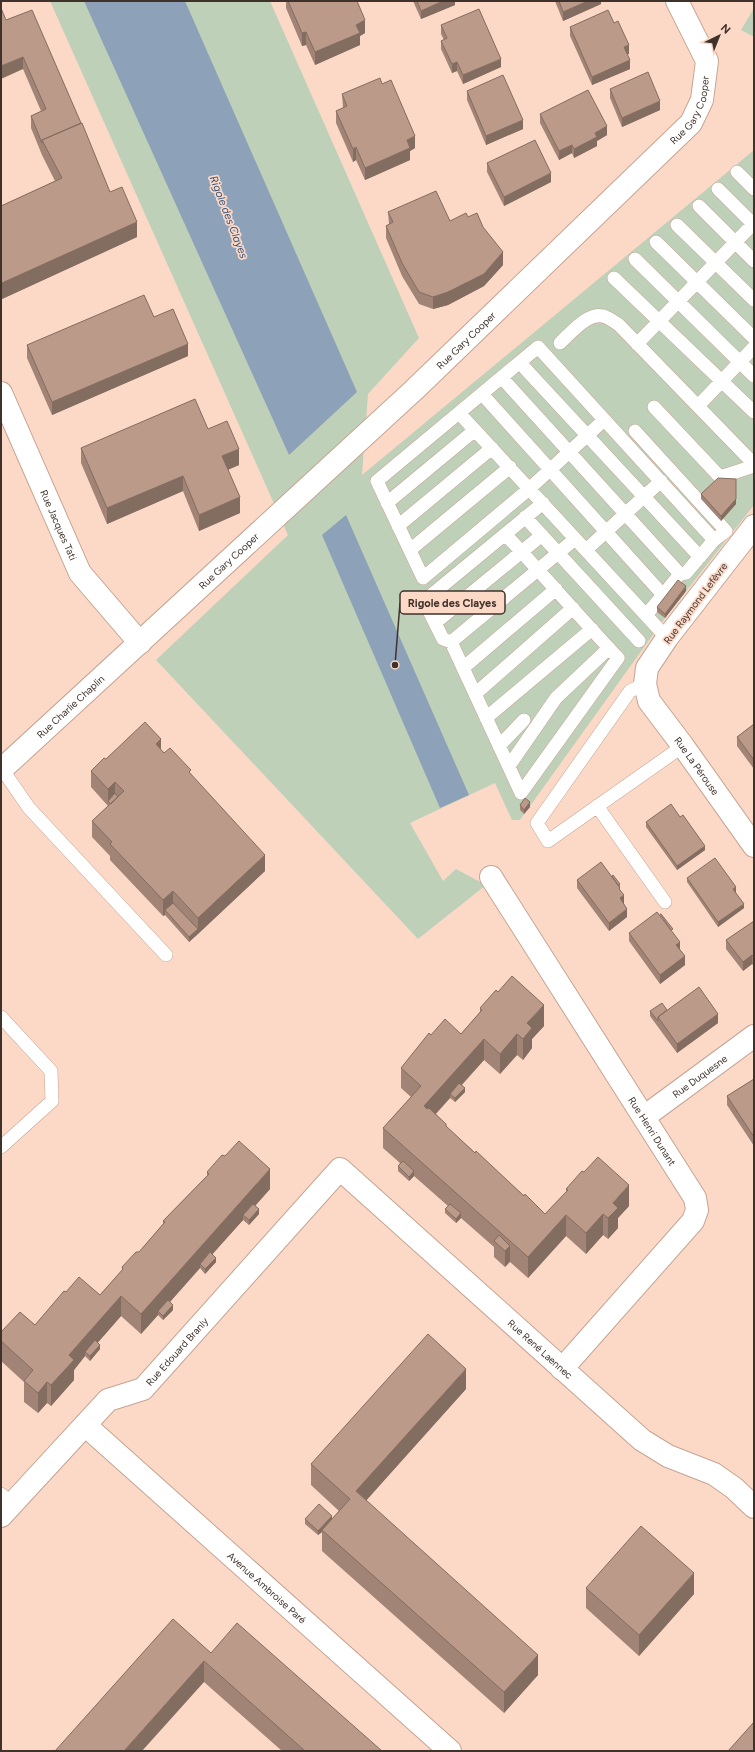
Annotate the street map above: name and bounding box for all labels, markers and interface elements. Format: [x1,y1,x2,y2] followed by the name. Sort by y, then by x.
[699,16,739,56] north arrow
[718,21,733,37] text: N
[667,75,712,147] street label: Rue Gary Cooper
[207,174,250,260] water label: Rigole des Clayes
[434,309,499,372] street label: Rue Gary Cooper
[37,488,80,562] street label: Rue Jacques Tati
[196,530,262,592] street label: Rue Gary Cooper
[661,560,730,646] street label: Rue Raymond Lefèvre
[400,591,505,614] callout: Rigole des Clayes
[408,597,496,610] text: Rigole des Clayes
[34,672,107,741] street label: Rue Charlie Chaplin
[671,734,722,798] street label: Rue La Pérouse
[670,1052,730,1101] street label: Rue Duquesne
[625,1094,679,1168] street label: Rue Henri Dunant
[143,1314,212,1389] street label: Rue Edouard Branly
[505,1317,576,1382] street label: Rue René Laennec
[225,1549,309,1627] street label: Avenue Ambroise Paré

